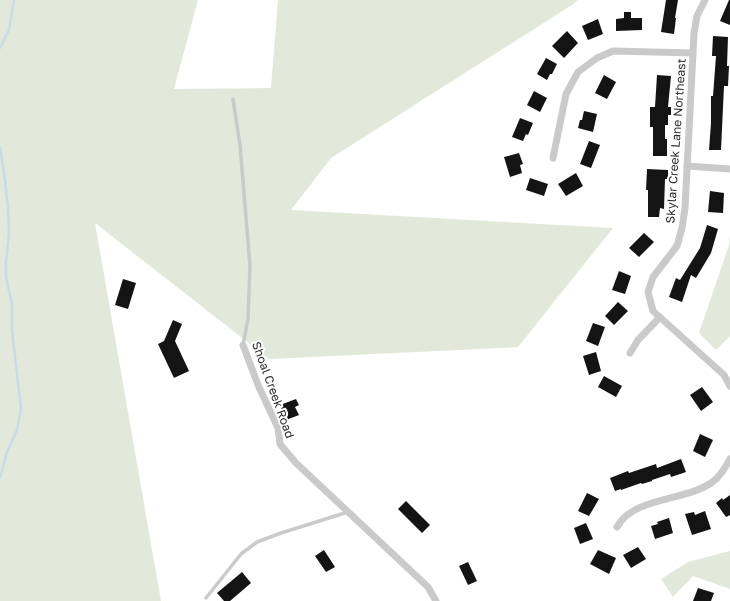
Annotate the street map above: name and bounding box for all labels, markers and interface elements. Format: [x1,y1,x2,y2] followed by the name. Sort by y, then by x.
[662,58,689,224] street label: Skylar Creek Lane Northeast
[249,339,298,440] street label: Shoal Creek Road

